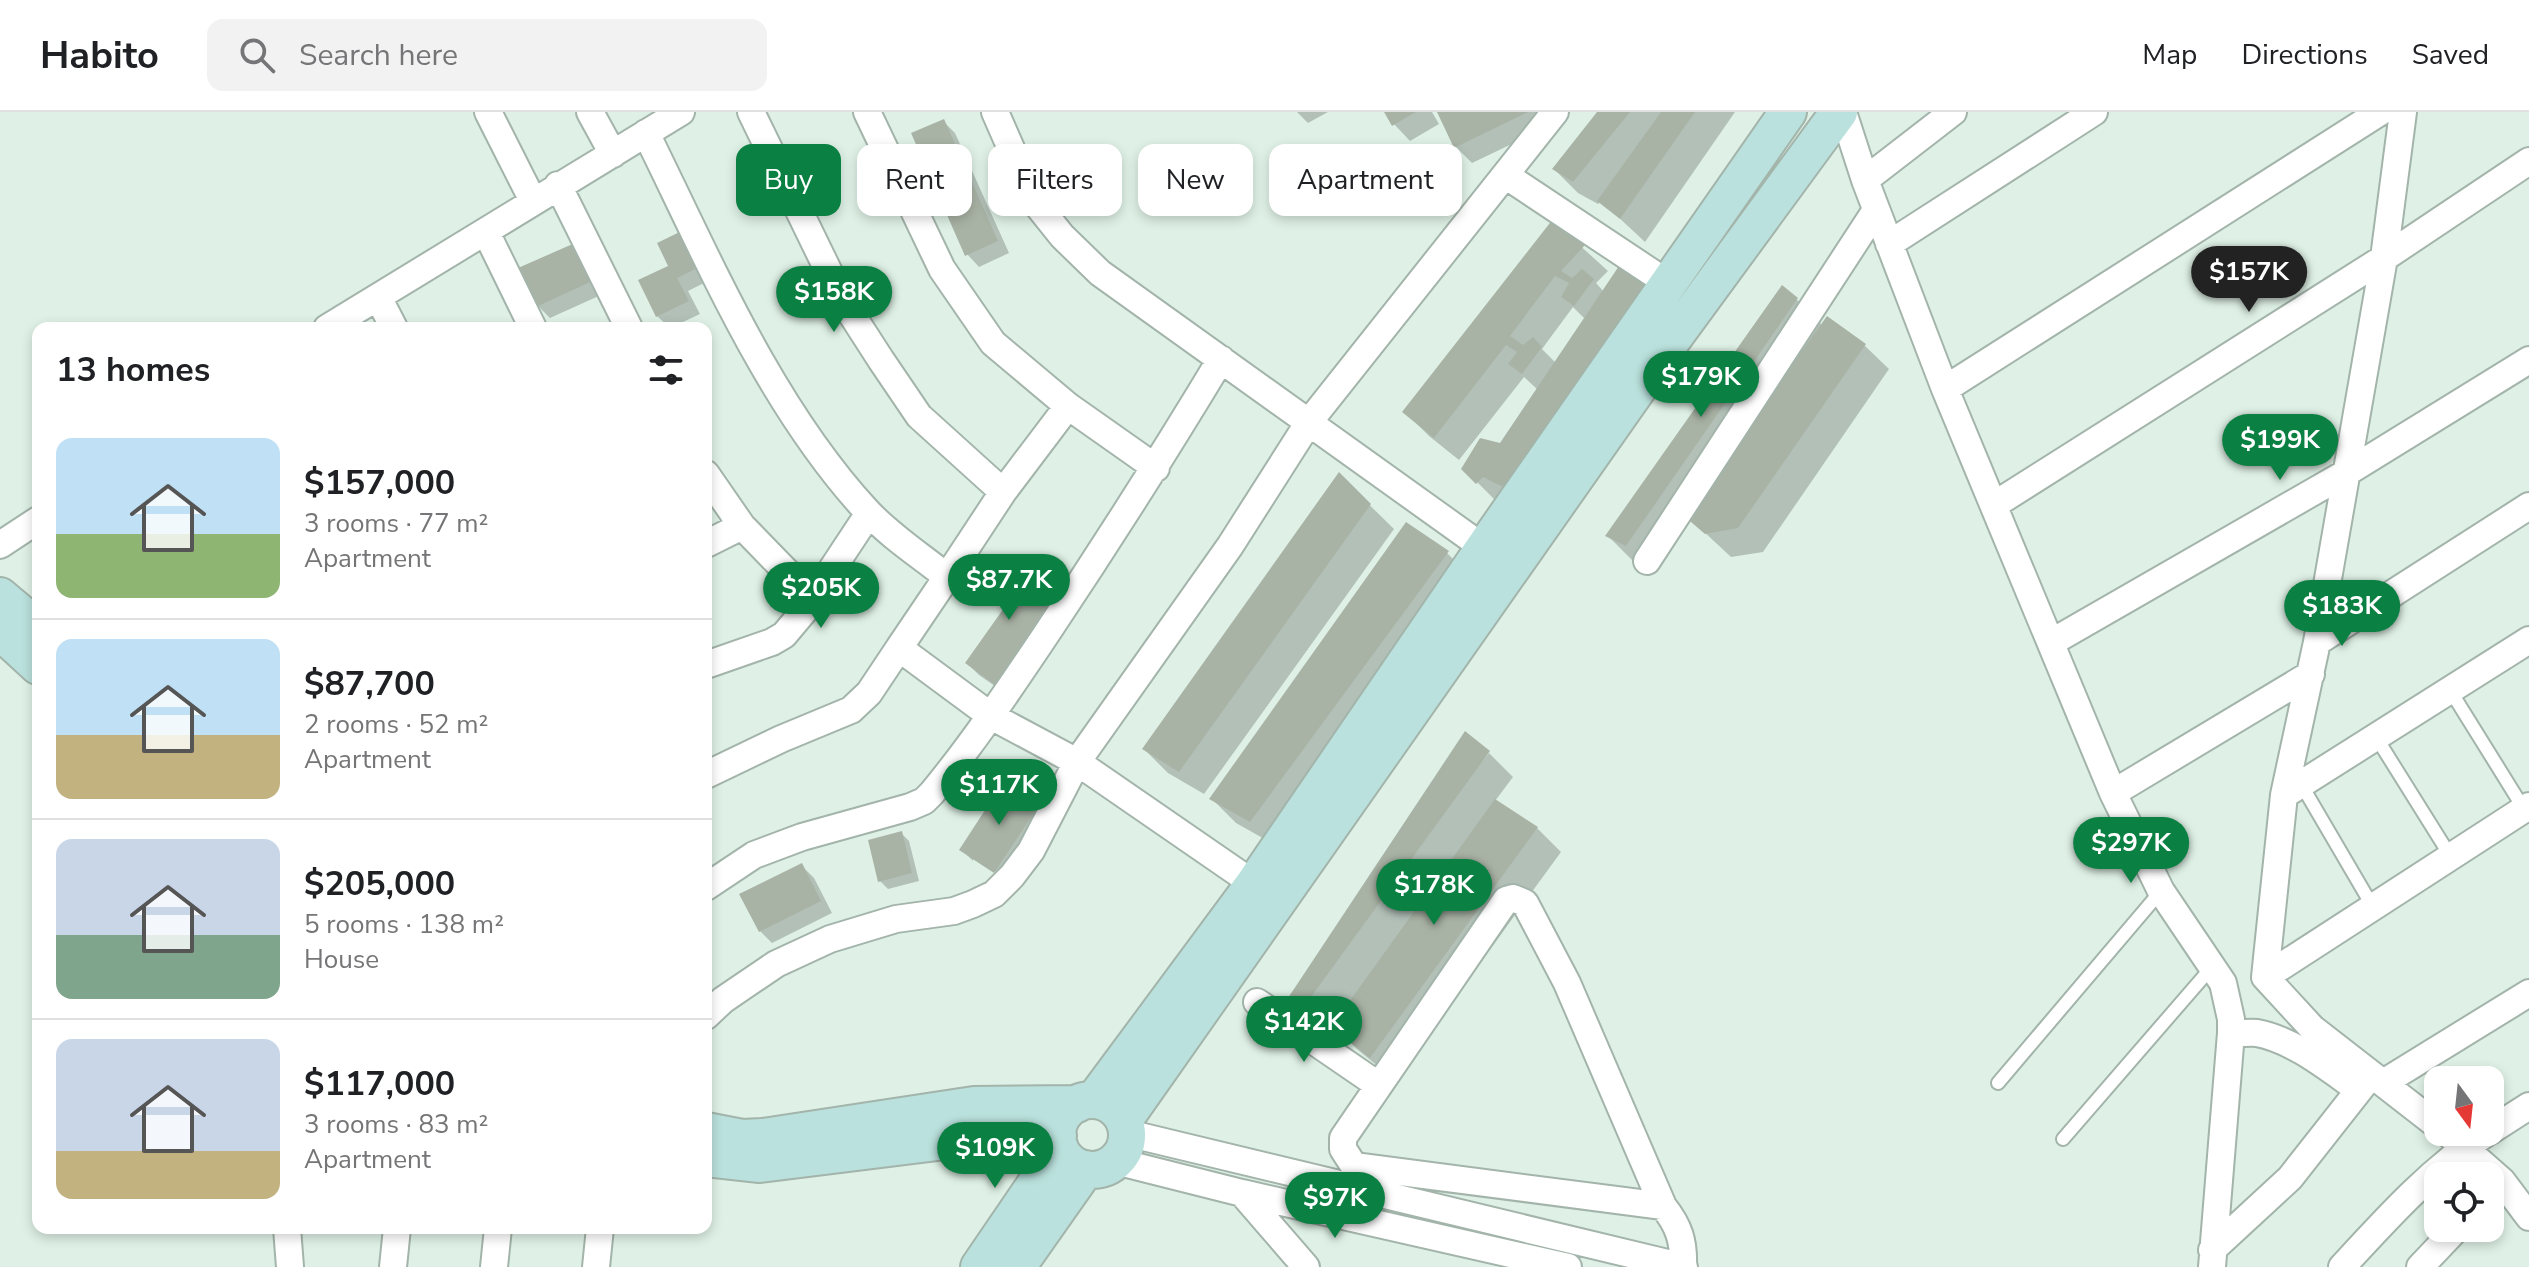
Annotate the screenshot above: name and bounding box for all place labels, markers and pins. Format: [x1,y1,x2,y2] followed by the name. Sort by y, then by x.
[2193,246,2305,314] pin: $157K
[778,266,890,334] pin: $158K
[1645,351,1757,419] pin: $179K
[2224,414,2336,482] pin: $199K
[944,554,1074,622] pin: $87.7K
[765,562,877,630] pin: $205K
[2286,580,2398,648] pin: $183K
[943,759,1055,827] pin: $117K
[2075,817,2187,885] pin: $297K
[1378,859,1490,927] pin: $178K
[1248,996,1360,1064] pin: $142K
[939,1122,1051,1190] pin: $109K
[1288,1172,1382,1240] pin: $97K

